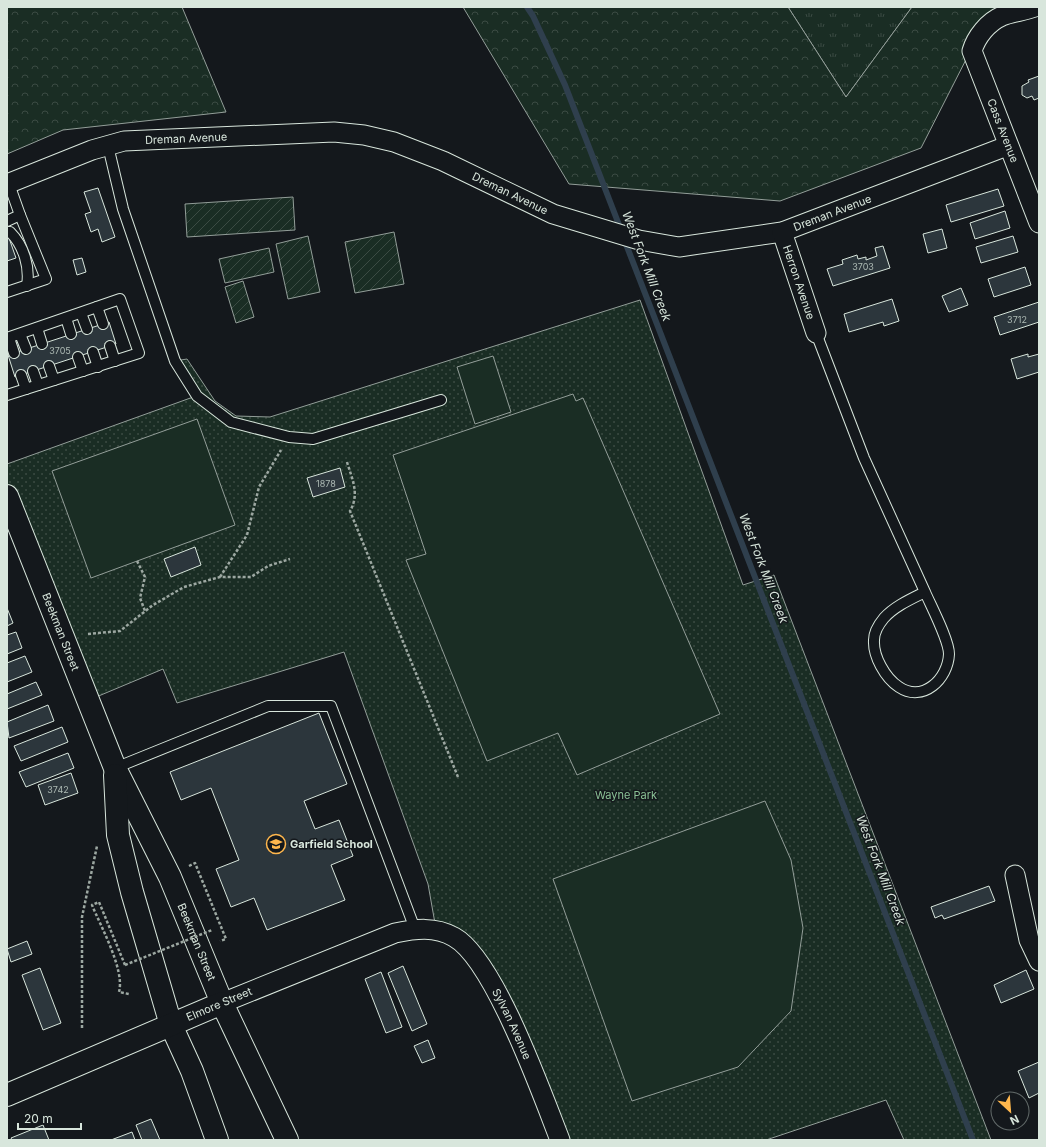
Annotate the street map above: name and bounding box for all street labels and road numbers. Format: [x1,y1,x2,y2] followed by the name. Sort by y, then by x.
[984,97,1022,165] street label: Cass Avenue
[145,130,228,147] street label: Dreman Avenue
[470,169,550,218] street label: Dreman Avenue
[791,192,873,234] street label: Dreman Avenue
[780,243,818,321] street label: Herron Avenue
[39,591,83,673] street label: Beekman Street
[175,901,219,983] street label: Beekman Street
[184,984,254,1024] street label: Elmore Street
[489,986,534,1062] street label: Sylvan Avenue

